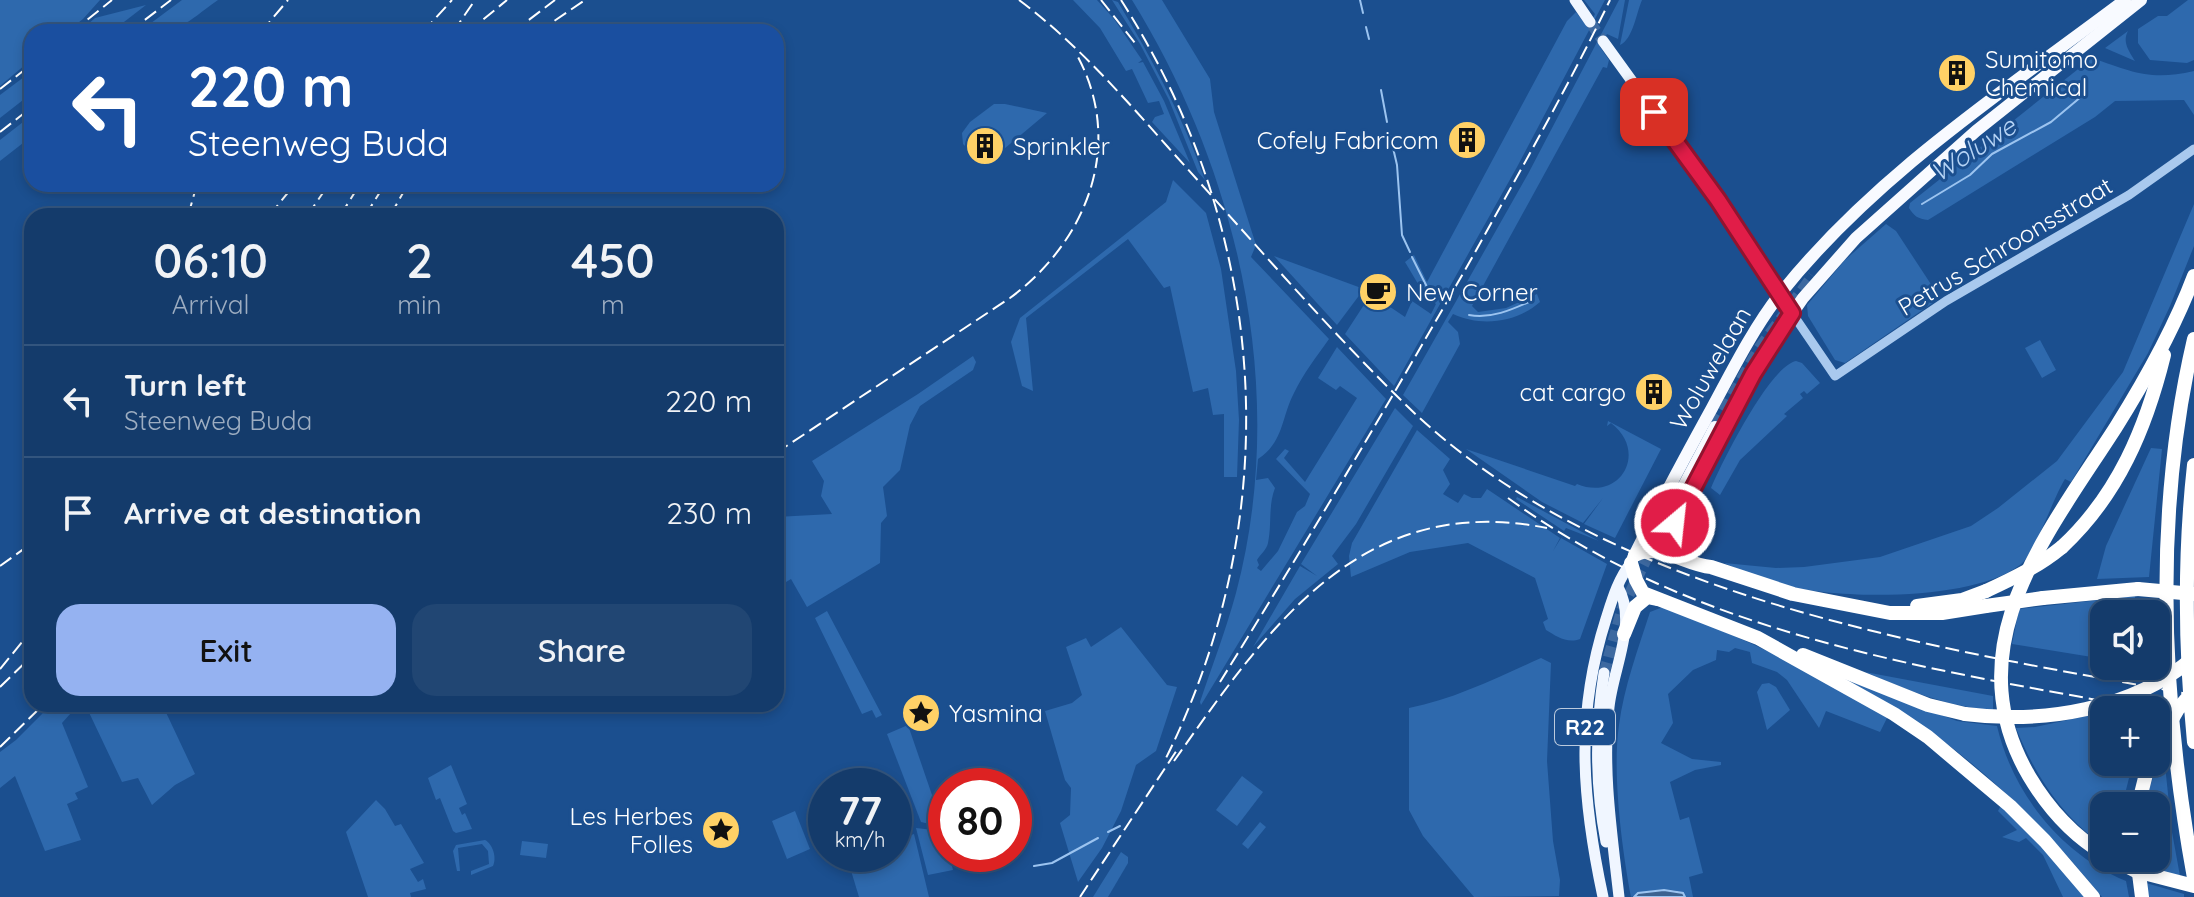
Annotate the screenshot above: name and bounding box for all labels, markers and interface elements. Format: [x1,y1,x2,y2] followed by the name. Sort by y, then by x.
[1985,44,2098,102] place label: Sumitomo Chemical
[188,51,353,121] text: 220 m
[1936,52,1978,94] building icon: Sumitomo Chemical
[56,56,160,160] icon: left
[1620,78,1688,146] pin
[1632,90,1676,134] icon: arrive
[1924,108,2023,189] water label: Woluwe
[1446,119,1488,161] building icon: Cofely Fabricom
[188,120,449,165] text: Steenweg Buda
[964,125,1006,167] building icon: Sprinkler
[1257,125,1439,155] place label: Cofely Fabricom
[1013,131,1110,161] place label: Sprinkler
[1892,170,2118,322] street label: Petrus Schroonsstraat
[153,230,268,290] text: 06:10
[406,230,433,290] text: 2
[571,230,655,290] text: 450
[1357,271,1399,313] cafe icon: New Corner
[1406,277,1538,307] place label: New Corner
[172,288,250,321] text: Arrival
[397,288,442,321] text: min
[601,288,625,321] text: m
[1663,301,1757,435] street label: Woluwelaan
[124,366,247,404] text: Turn left
[1633,371,1675,413] building icon: cat cargo
[1519,377,1626,407] place label: cat cargo
[56,379,100,423] icon: left
[665,382,752,420] text: 220 m
[124,404,312,437] text: Steenweg Buda
[1633,481,1717,565] position arrow
[56,491,100,535] icon: arrive
[124,494,422,532] text: Arrive at destination
[666,494,752,532] text: 230 m
[2090,600,2170,872] map controls
[2090,600,2170,680] button: sound
[56,604,396,696] button: Exit
[412,604,752,696] button: Share
[900,692,942,734] place icon: Yasmina
[2090,696,2170,776] button: +
[949,698,1043,728] place label: Yasmina
[1555,709,1615,745] road number: R22
[928,768,1032,872] speed limit sign: 80
[838,785,882,835] text: 77
[2090,792,2170,872] button: −
[569,801,693,859] place label: Les Herbes Folles
[700,809,742,851] place icon: Les Herbes Folles
[835,827,885,852] text: km/h

